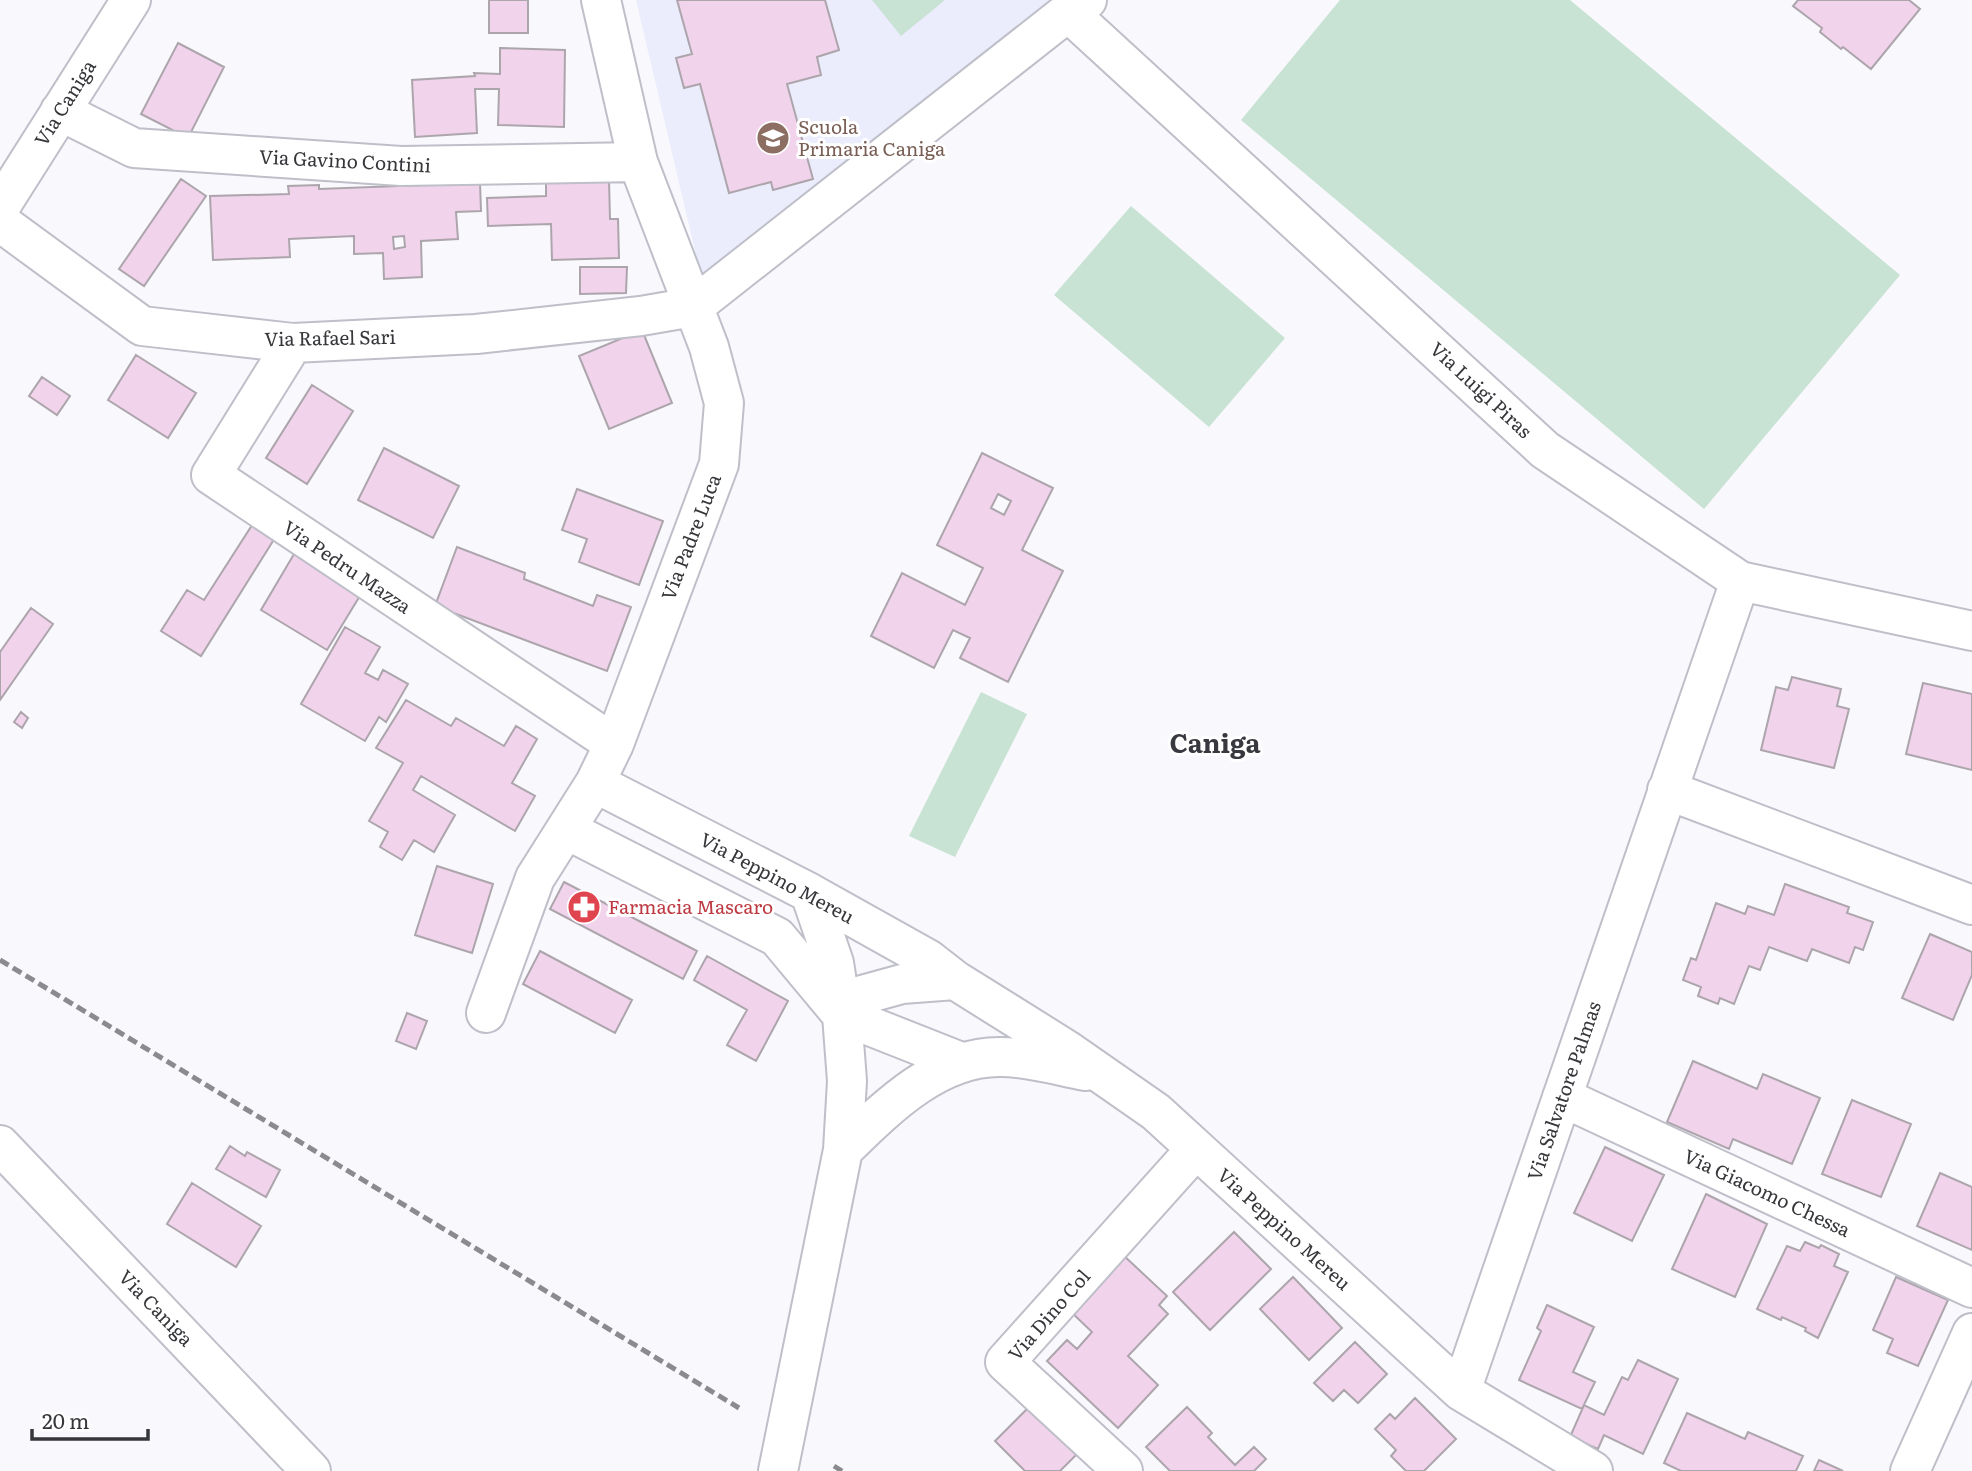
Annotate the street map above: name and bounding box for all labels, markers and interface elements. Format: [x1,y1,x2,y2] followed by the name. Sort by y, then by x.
[27,53,102,151] street label: Via Caniga
[798,112,946,162] place label: Scuola Primaria Caniga
[754,119,792,157] school or university icon: Scuola Primaria Caniga
[258,142,432,178] street label: Via Gavino Contini
[264,322,396,352] street label: Via Rafael Sari
[1424,335,1539,444] street label: Via Luigi Piras
[653,469,727,604] street label: Via Padre Luca
[278,513,418,620] street label: Via Pedru Mazza
[1169,722,1261,761] district label: Caniga
[695,825,860,930] street label: Via Peppino Mereu
[565,888,603,926] pharmacy icon: Farmacia Mascaro
[608,892,773,920] place label: Farmacia Mascaro
[1519,997,1607,1184] street label: Via Salvatore Palmas
[1679,1141,1856,1243] street label: Via Giacomo Chessa
[1212,1161,1358,1296] street label: Via Peppino Mereu
[113,1263,201,1352] street label: Via Caniga
[1001,1263,1096,1366] street label: Via Dino Col
[32,1398,147,1442] scale bar
[42,1404,89,1435] text: 20 m

